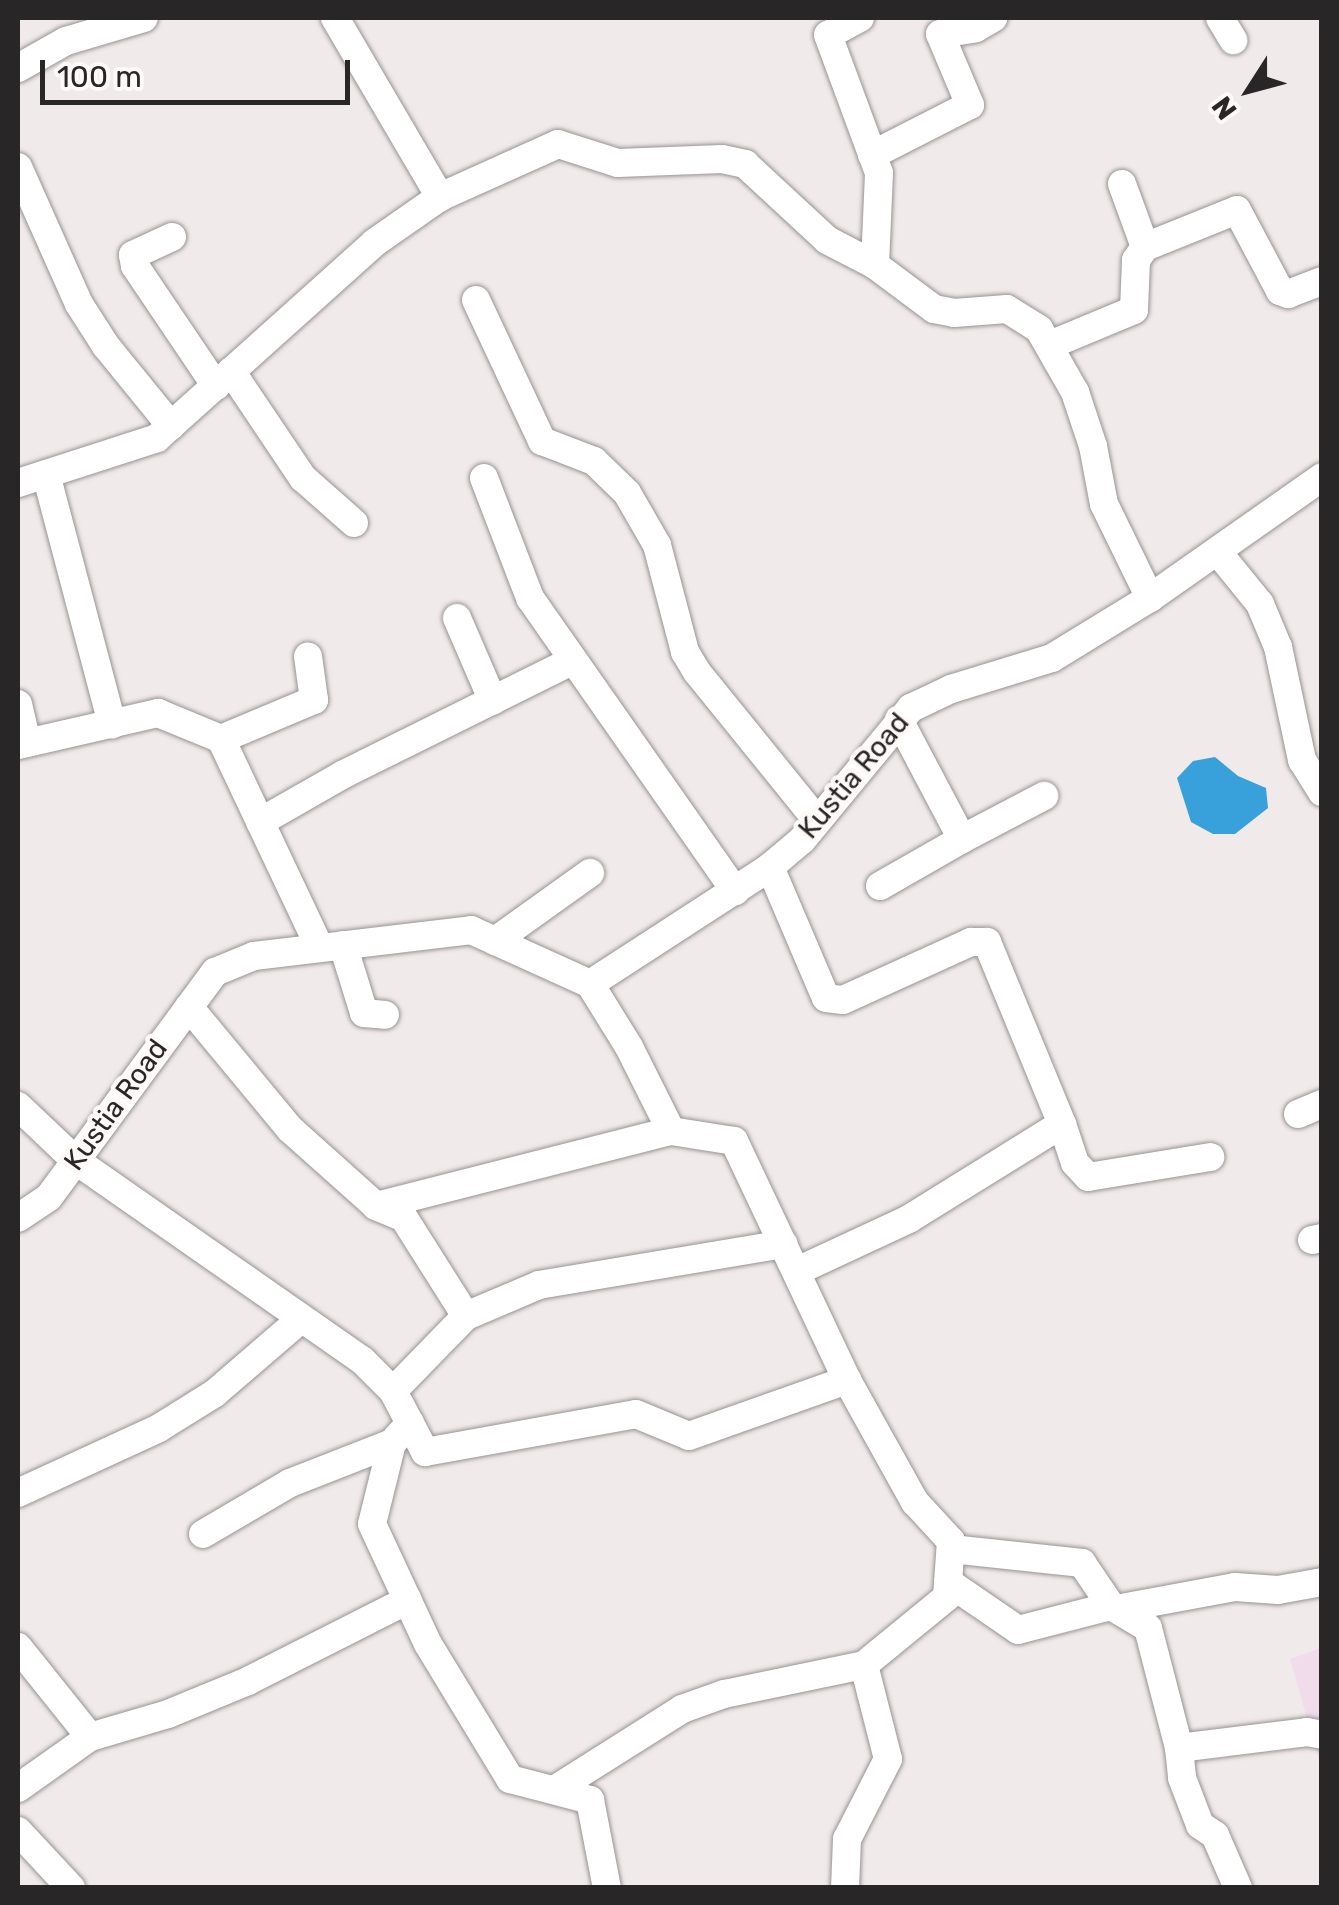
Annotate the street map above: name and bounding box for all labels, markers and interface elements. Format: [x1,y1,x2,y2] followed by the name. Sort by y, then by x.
[45,40,355,102] scale bar
[1199,40,1299,140] north arrow
[57,59,142,95] text: 100 m
[1205,90,1244,126] text: N
[792,706,916,846] street label: Kustia Road
[57,1033,175,1177] street label: Kustia Road

